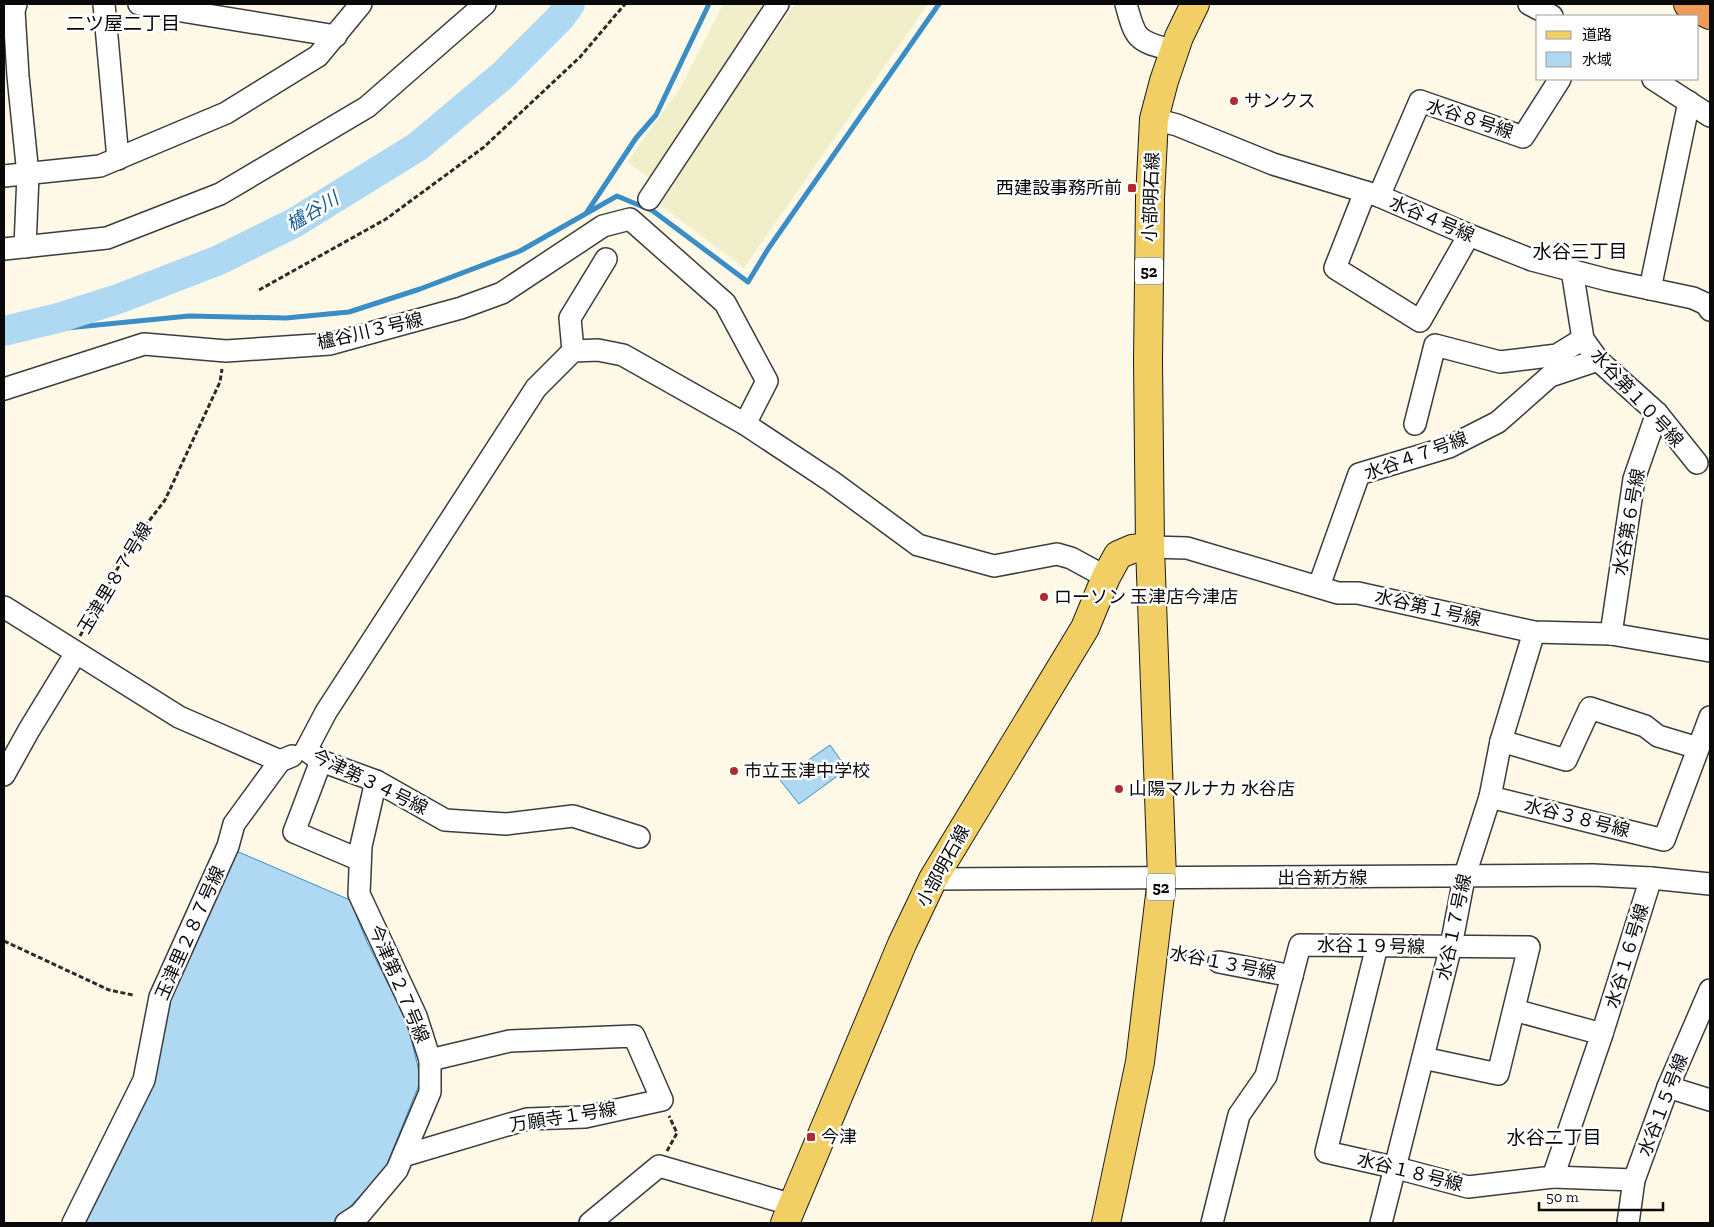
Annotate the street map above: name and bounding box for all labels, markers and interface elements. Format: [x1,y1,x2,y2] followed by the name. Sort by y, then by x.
[66,12,180,35] district label: 二ツ屋二丁目
[1536,15,1699,80] legend
[1582,26,1612,44] text: 道路
[1582,51,1612,69] text: 水域
[1244,90,1315,112] place label: サンクス
[1228,95,1240,107] marker: サンクス
[1424,95,1516,143] street label: 水谷８号線
[1138,152,1164,242] street label: 小部明石線
[996,177,1122,199] place label: 西建設事務所前
[1126,182,1138,194] marker: 西建設事務所前
[282,186,344,236] water label: 櫨谷川
[1386,191,1478,247] street label: 水谷４号線
[1532,240,1628,263] district label: 水谷三丁目
[1135,258,1163,284] road number: 52
[315,308,425,354] street label: 櫨谷川３号線
[1586,344,1688,452] street label: 水谷第１０号線
[1361,427,1471,485] street label: 水谷４７号線
[1609,467,1649,577] street label: 水谷第６号線
[73,518,157,638] street label: 玉津里８７号線
[1373,585,1483,631] street label: 水谷第１号線
[1054,586,1238,608] place label: ローソン 玉津店今津店
[1038,591,1050,603] marker: ローソン 玉津店今津店
[309,744,431,820] street label: 今津第３４号線
[744,760,870,782] place label: 市立玉津中学校
[728,765,740,777] marker: 市立玉津中学校
[1129,778,1295,800] place label: 山陽マルナカ 水谷店
[1113,783,1125,795] marker: 山陽マルナカ 水谷店
[1522,794,1632,842] street label: 水谷３８号線
[912,821,974,911] street label: 小部明石線
[151,863,229,1003] street label: 玉津里２８７号線
[1277,867,1367,889] street label: 出合新方線
[1432,872,1476,982] street label: 水谷１７号線
[1147,874,1175,900] road number: 52
[1601,901,1653,1011] street label: 水谷１６号線
[364,922,434,1046] street label: 今津第２７号線
[1317,934,1425,958] street label: 水谷１９号線
[1168,942,1278,984] street label: 水谷１３号線
[1633,1051,1693,1159] street label: 水谷１５号線
[508,1098,618,1136] street label: 万願寺１号線
[821,1126,857,1148] place label: 今津
[1506,1126,1602,1149] district label: 水谷二丁目
[805,1131,817,1143] marker: 今津
[1355,1148,1465,1196] street label: 水谷１８号線
[1539,1180,1663,1212] scale bar
[1546,1188,1579,1206] text: 50 m

